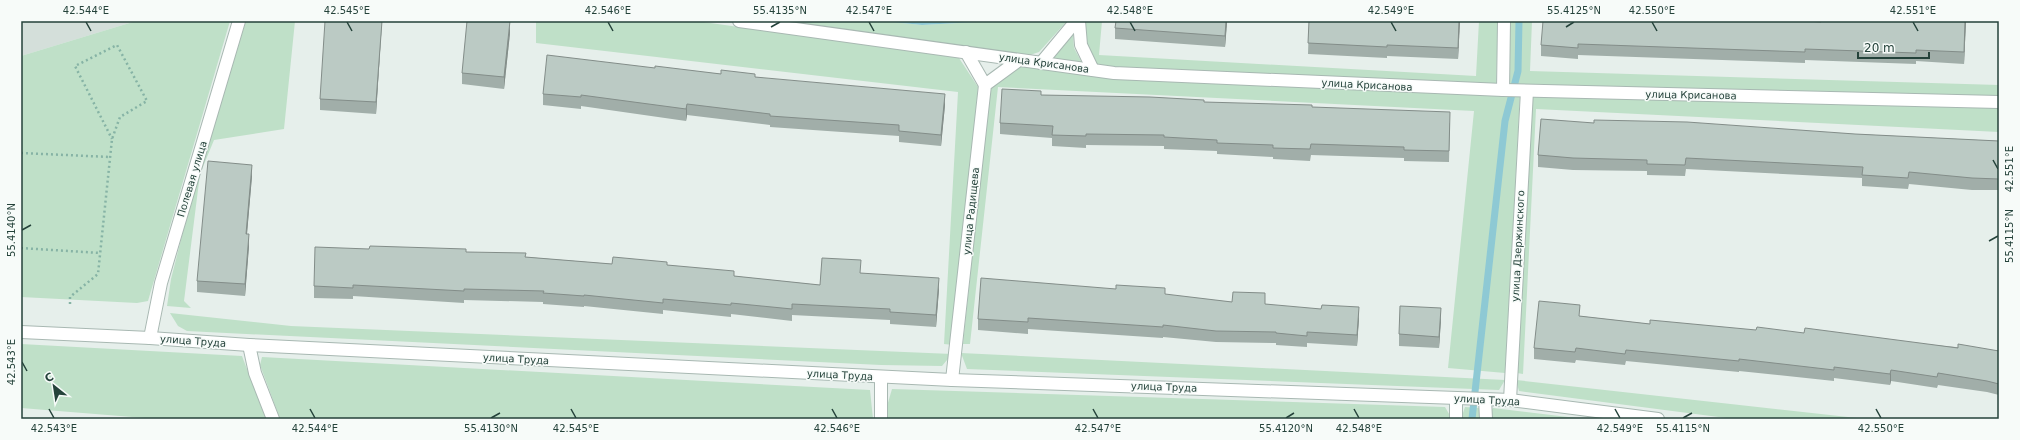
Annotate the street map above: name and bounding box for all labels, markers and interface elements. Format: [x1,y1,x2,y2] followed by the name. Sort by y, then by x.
[63,5,109,16] text: 42.544°E
[324,5,370,16] text: 42.545°E
[585,5,631,16] text: 42.546°E
[753,5,807,16] text: 55.4135°N
[846,5,892,16] text: 42.547°E
[1107,5,1153,16] text: 42.548°E
[1368,5,1414,16] text: 42.549°E
[1547,5,1601,16] text: 55.4125°N
[1629,5,1675,16] text: 42.550°E
[1890,5,1936,16] text: 42.551°E
[1858,34,1929,60] scale bar
[1864,41,1895,55] text: 20 m
[998,51,1090,75] street label: улица Крисанова
[1321,77,1413,93] street label: улица Крисанова
[1645,89,1737,101] street label: улица Крисанова
[175,140,209,218] street label: Полевая улица
[2004,146,2015,192] text: 42.551°E
[961,167,981,255] street label: улица Радищева
[1510,190,1526,302] street label: улица Дзержинского
[6,203,17,257] text: 55.4140°N
[2004,209,2015,263] text: 55.4115°N
[160,333,226,349] street label: улица Труда
[6,339,17,385] text: 42.543°E
[483,352,549,366] street label: улица Труда
[34,366,74,406] north arrow
[807,368,873,382] street label: улица Труда
[43,370,56,385] text: С
[1131,380,1197,394] street label: улица Труда
[1454,393,1520,407] street label: улица Труда
[31,423,77,434] text: 42.543°E
[292,423,338,434] text: 42.544°E
[464,423,518,434] text: 55.4130°N
[553,423,599,434] text: 42.545°E
[814,423,860,434] text: 42.546°E
[1075,423,1121,434] text: 42.547°E
[1259,423,1313,434] text: 55.4120°N
[1336,423,1382,434] text: 42.548°E
[1597,423,1643,434] text: 42.549°E
[1656,423,1710,434] text: 55.4115°N
[1858,423,1904,434] text: 42.550°E

